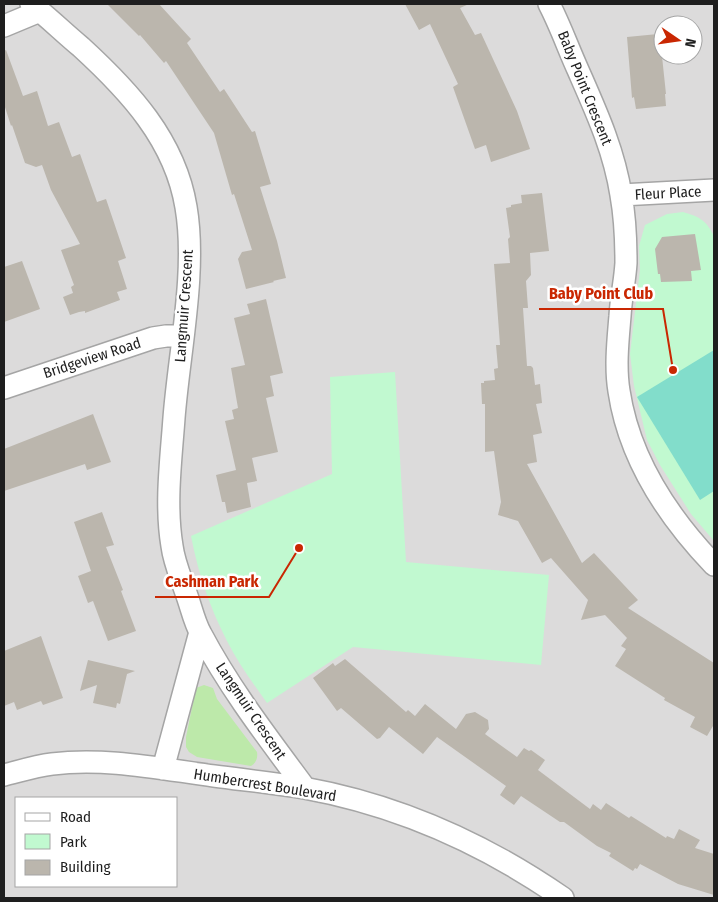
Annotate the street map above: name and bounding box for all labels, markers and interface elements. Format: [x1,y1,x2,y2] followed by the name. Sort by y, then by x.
[653,15,703,65] north arrow
[554,28,616,148] street label: Baby Point Crescent
[681,37,699,49] text: N
[634,182,702,204] street label: Fleur Place
[171,249,197,363] street label: Langmuir Crescent
[539,278,663,309] callout: Baby Point Club
[549,284,653,303] text: Baby Point Club
[41,334,143,382] street label: Bridgeview Road
[155,566,269,597] callout: Cashman Park
[165,572,259,591] text: Cashman Park
[212,659,290,763] street label: Langmuir Crescent
[192,765,338,805] street label: Humbercrest Boulevard
[15,797,178,887] legend
[60,808,91,826] text: Road
[60,833,87,851] text: Park
[60,858,111,876] text: Building

